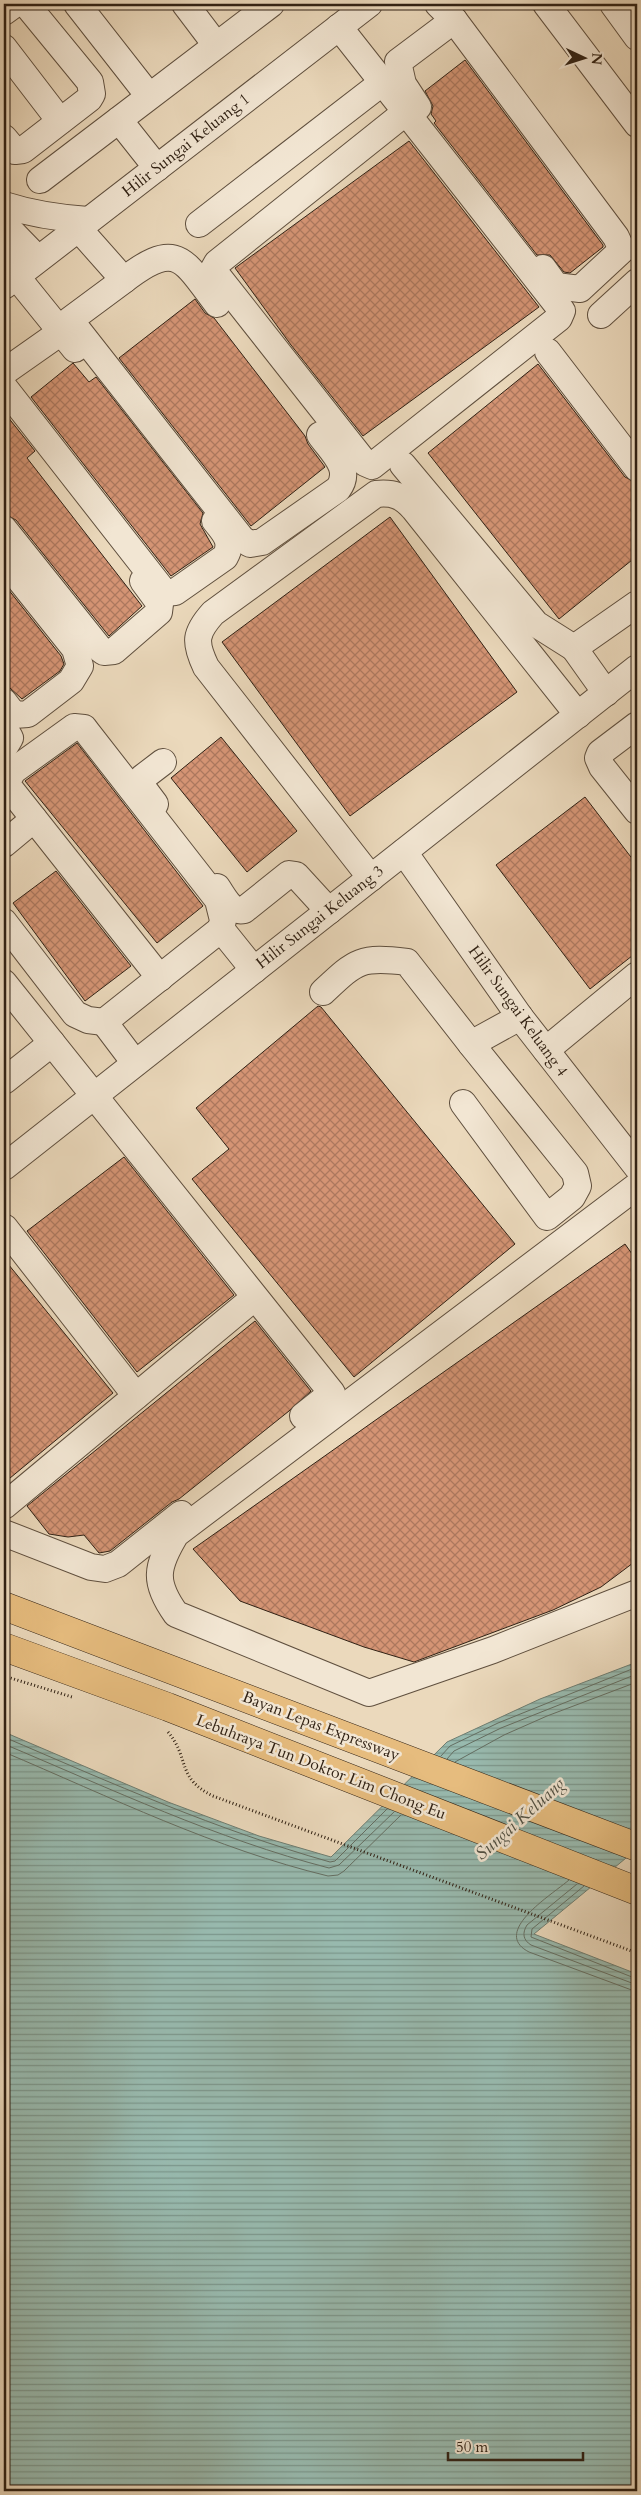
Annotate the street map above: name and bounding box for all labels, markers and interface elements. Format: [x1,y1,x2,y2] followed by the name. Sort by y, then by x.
[558,32,608,82] north arrow
[587,52,606,66] text: N
[118,88,254,202] street label: Hilir Sungai Keluang 1
[252,860,388,974] street label: Hilir Sungai Keluang 3
[463,941,573,1081] street label: Hilir Sungai Keluang 4
[239,1686,403,1766] street label: Bayan Lepas Expressway
[193,1709,449,1825] street label: Lebuhraya Tun Doktor Lim Chong Eu
[470,1772,570,1866] water label: Sungai Keluang
[448,2430,584,2462] scale bar
[456,2437,488,2457] text: 50 m

